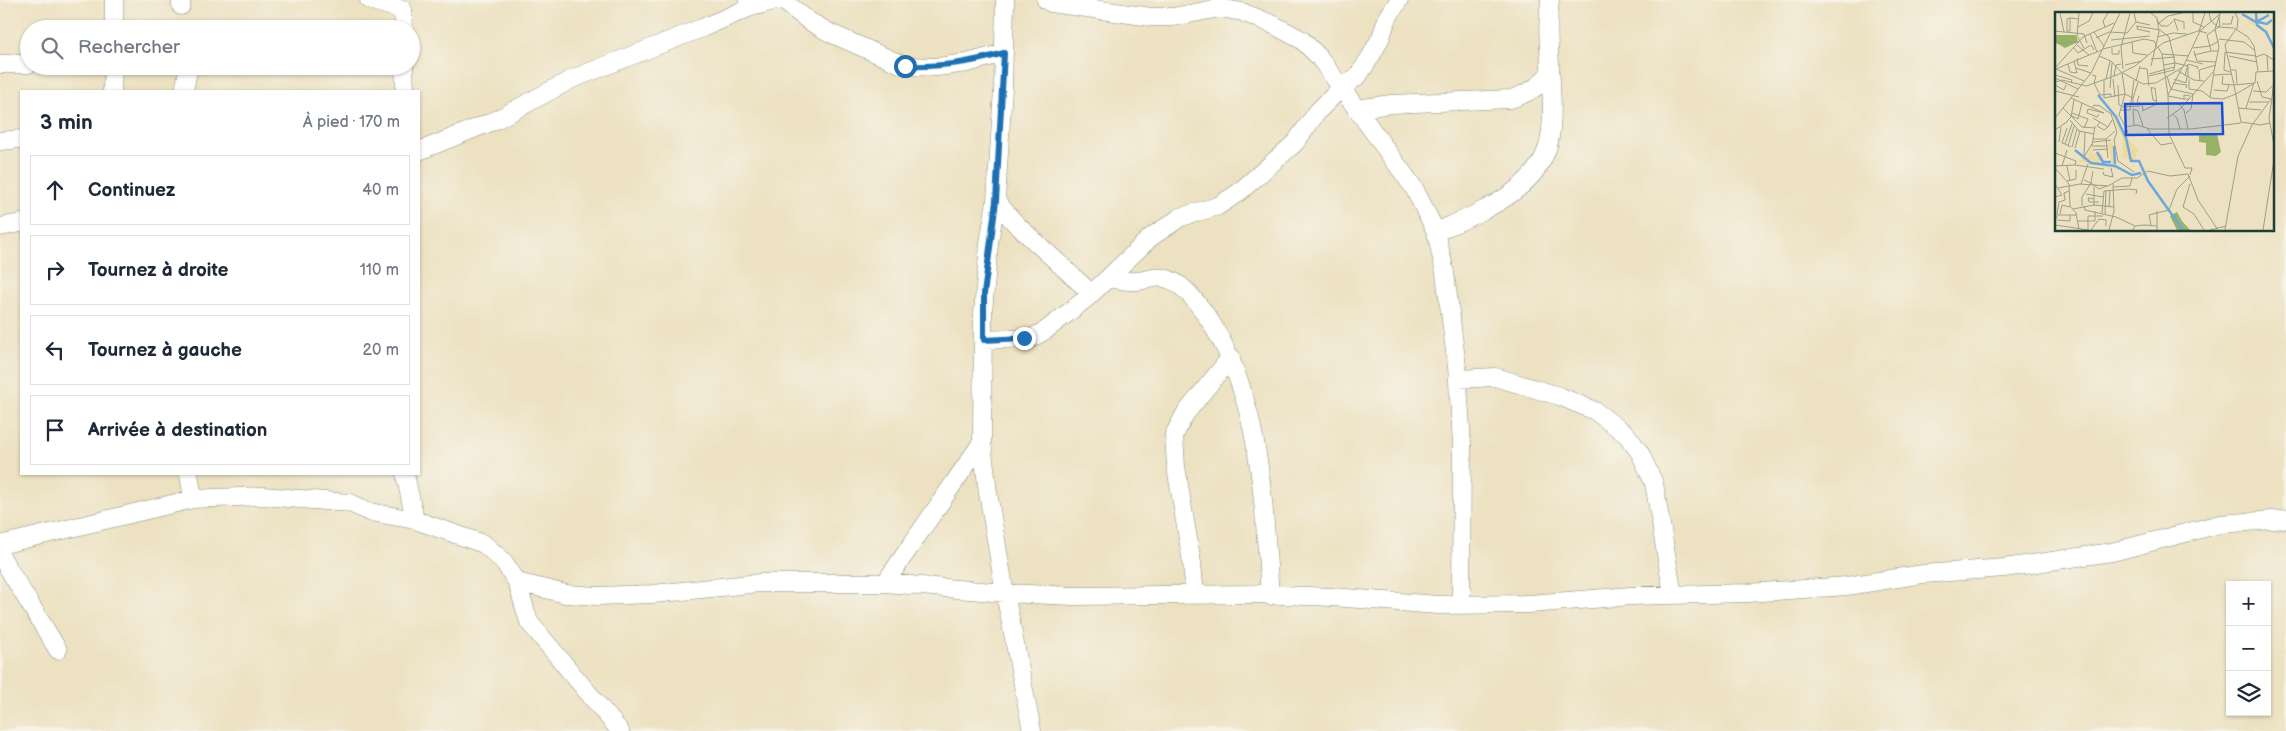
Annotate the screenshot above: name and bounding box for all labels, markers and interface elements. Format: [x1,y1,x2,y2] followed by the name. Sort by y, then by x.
[2055,12,2274,231] inset map
[20,20,420,75] search box
[38,34,66,62] icon: search
[78,36,180,59] text: Rechercher
[894,55,917,78] route start
[40,110,93,135] text: 3 min
[303,113,400,132] text: À pied · 170 m
[41,176,69,204] icon: ahead
[88,179,175,202] text: Continuez
[362,181,399,200] text: 40 m
[41,256,69,284] icon: right
[88,259,229,282] text: Tournez à droite
[360,261,399,280] text: 110 m
[1013,327,1036,350] route end
[41,336,69,364] icon: left
[88,339,242,362] text: Tournez à gauche
[363,341,399,360] text: 20 m
[41,416,69,444] icon: arrive
[88,419,267,442] text: Arrivée à destination
[2226,581,2271,716] map controls
[2226,581,2271,626] button: +
[2226,626,2271,671] button: −
[2226,671,2271,716] button: layers

